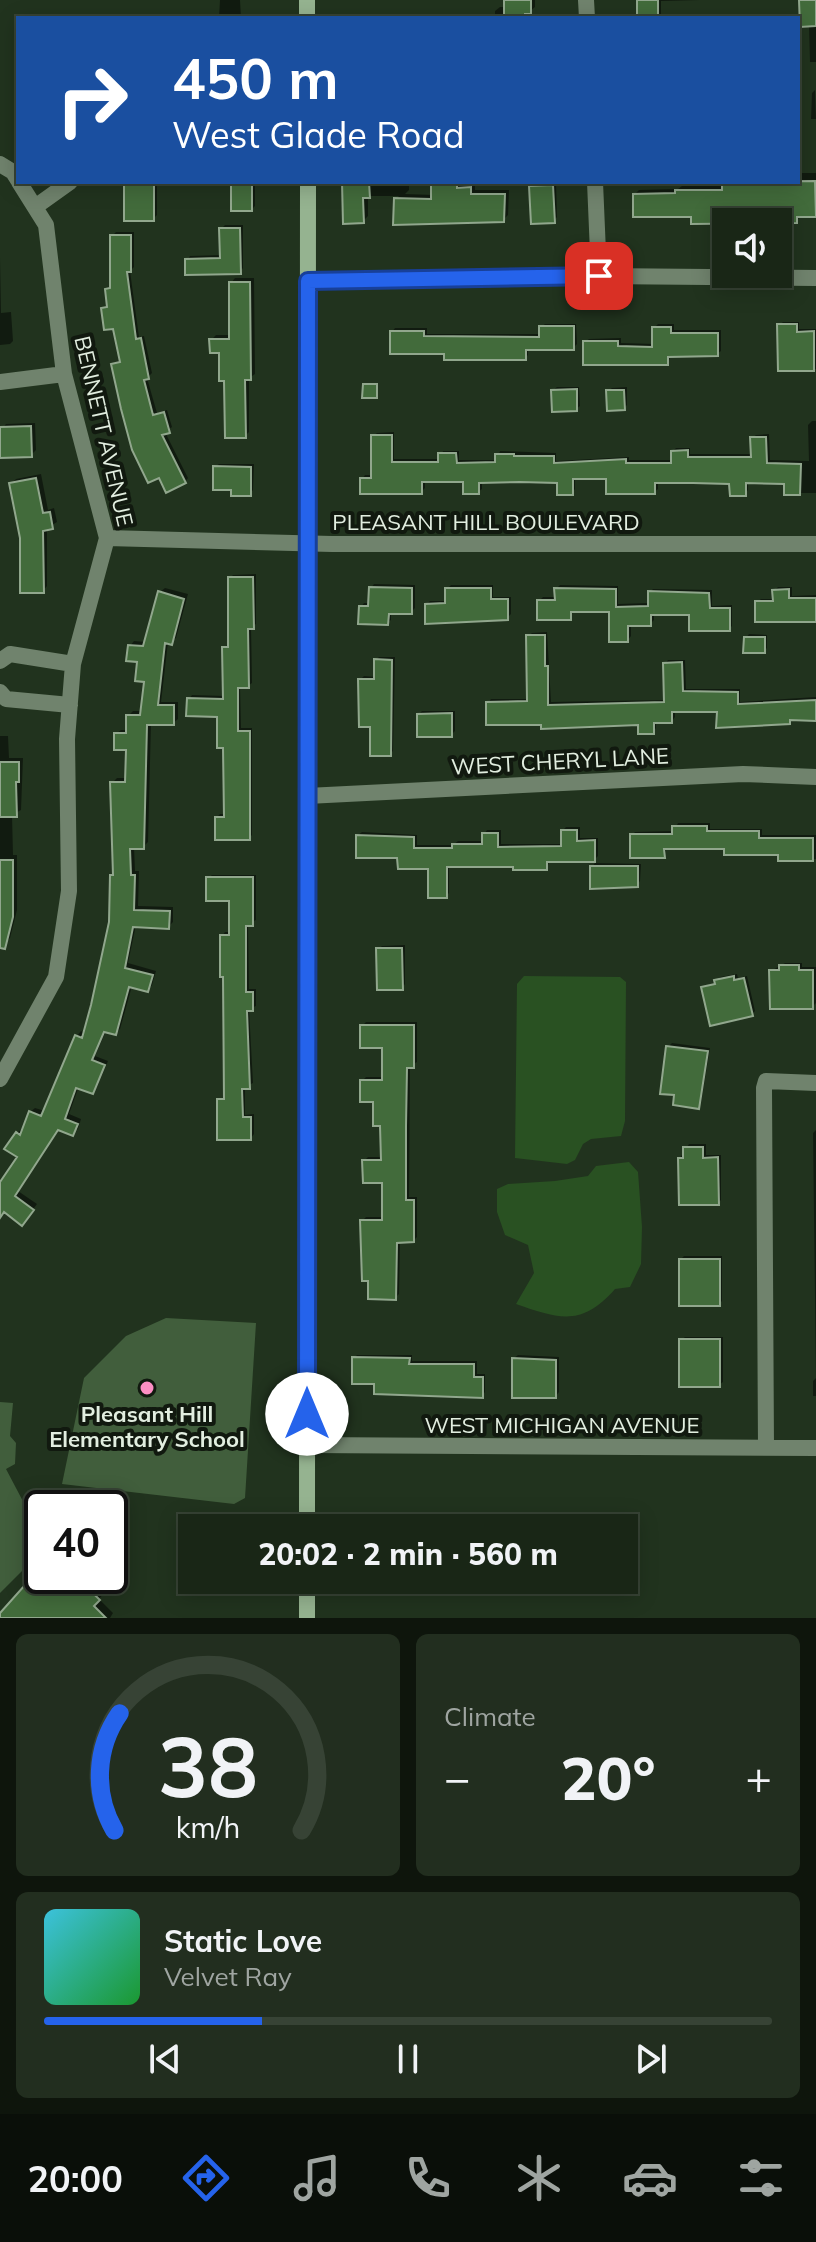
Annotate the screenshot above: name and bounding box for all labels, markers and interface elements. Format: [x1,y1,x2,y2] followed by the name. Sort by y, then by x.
[172,43,339,113] text: 450 m
[40,48,144,152] icon: right
[172,112,465,157] text: West Glade Road
[712,208,792,288] map controls
[712,208,792,288] button: sound
[565,242,633,310] pin
[577,254,621,298] icon: arrive
[68,333,140,529] street label: BENNETT AVENUE
[332,508,640,536] street label: PLEASANT HILL BOULEVARD
[450,741,670,781] street label: WEST CHERYL LANE
[265,1372,349,1456] position arrow
[138,1379,156,1397] marker: Pleasant Hill Elementary School
[49,1400,245,1453] place label: Pleasant Hill Elementary School
[425,1411,699,1439] street label: WEST MICHIGAN AVENUE
[24,1490,128,1594] speed limit sign: 40
[258,1535,558,1573] text: 20:02 · 2 min · 560 m
[444,1700,536,1733] text: Climate
[158,1713,258,1818] text: 38
[560,1740,656,1815] text: 20°
[444,1750,470,1805] text: −
[746,1750,772,1805] text: +
[176,1809,240,1845] text: km/h
[164,1922,322,1960] text: Static Love
[164,1960,292,1993] text: Velvet Ray
[143,2037,187,2081] icon: previous
[386,2037,430,2081] icon: pause
[629,2037,673,2081] icon: next
[178,2150,234,2206] icon: directions
[289,2150,345,2206] icon: music
[400,2150,456,2206] icon: phone
[511,2150,567,2206] icon: climate
[622,2150,678,2206] icon: car
[733,2150,789,2206] icon: filters
[27,2156,123,2201] text: 20:00

